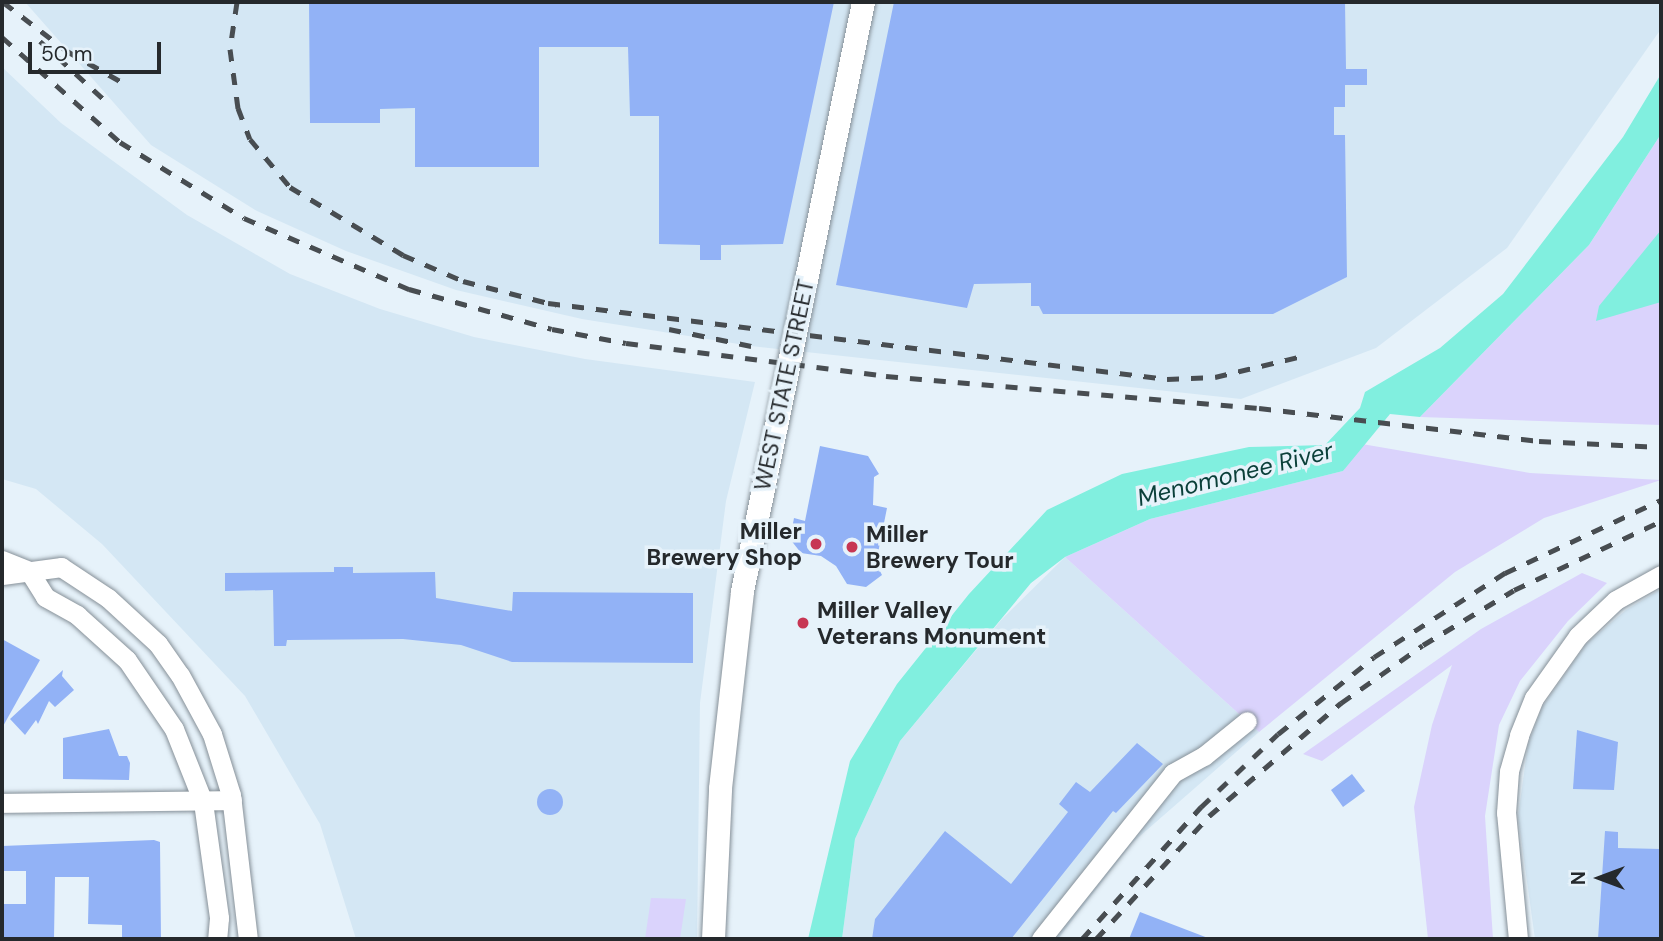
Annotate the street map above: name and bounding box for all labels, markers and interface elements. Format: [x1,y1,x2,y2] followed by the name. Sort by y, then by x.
[32,28,164,72] scale bar
[41,40,92,68] text: 50 m
[748,277,820,493] street label: WEST STATE STREET
[1134,436,1336,512] water label: Menomonee River
[646,517,802,571] place label: Miller Brewery Shop
[866,520,1014,574] place label: Miller Brewery Tour
[808,536,824,552] marker: Miller Brewery Shop
[844,539,860,555] marker: Miller Brewery Tour
[817,596,1046,650] place label: Miller Valley Veterans Monument
[795,615,811,631] marker: Miller Valley Veterans Monument
[1565,843,1635,913] north arrow
[1566,871,1591,885] text: N

